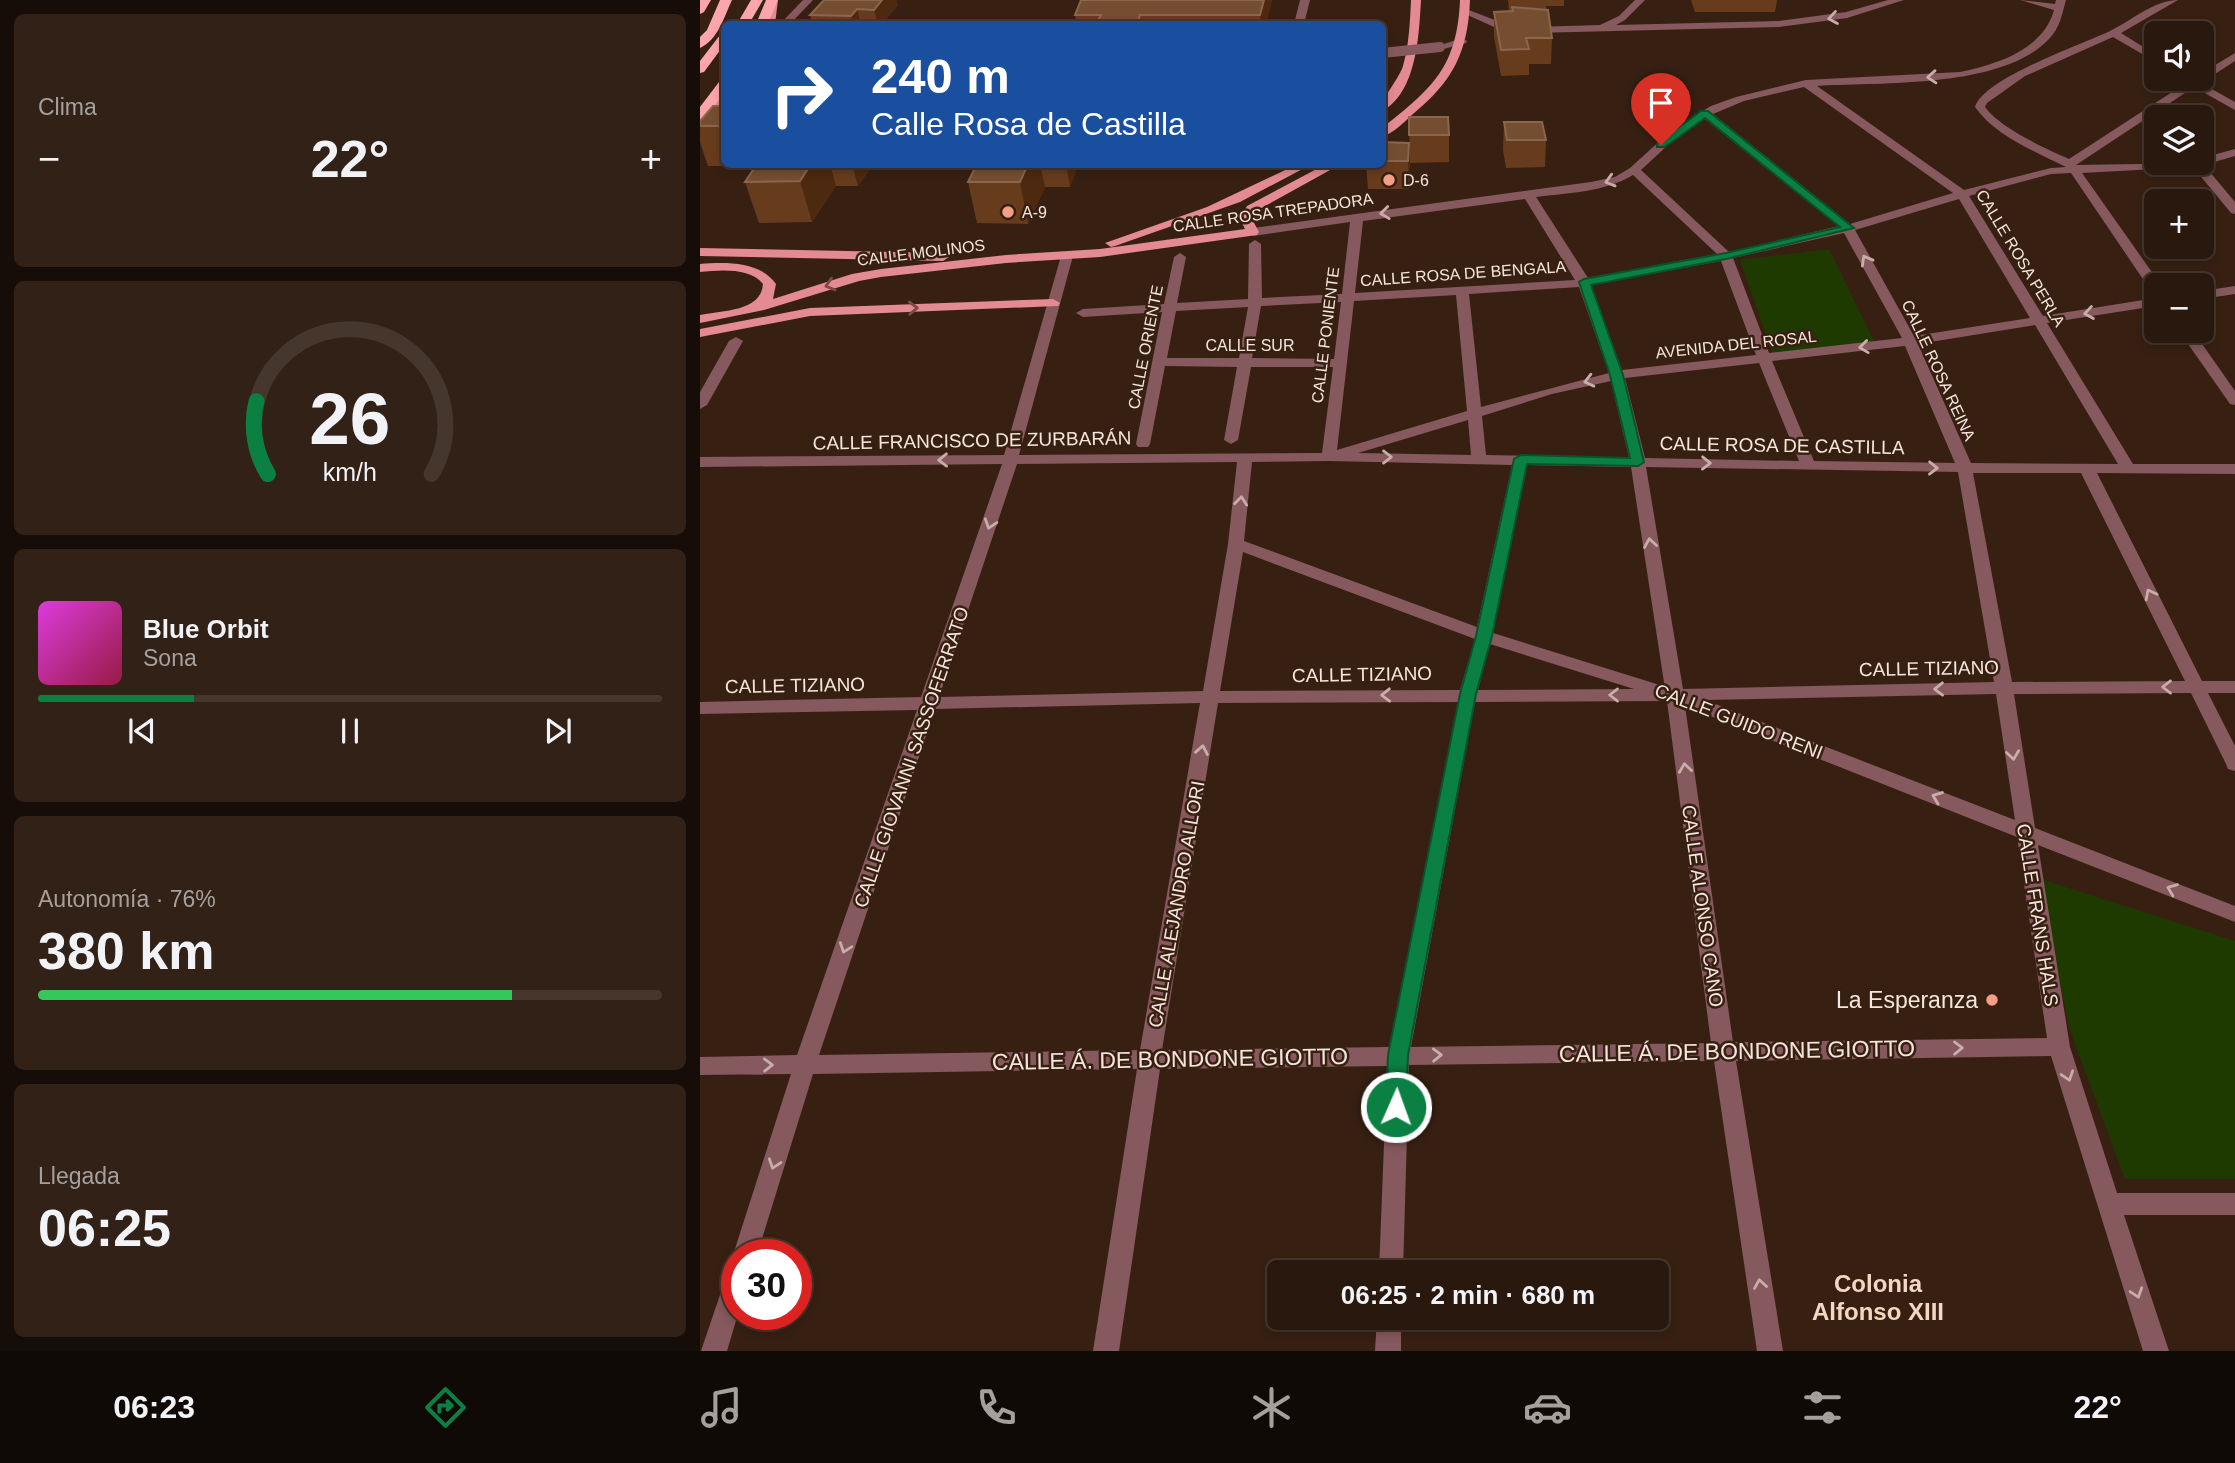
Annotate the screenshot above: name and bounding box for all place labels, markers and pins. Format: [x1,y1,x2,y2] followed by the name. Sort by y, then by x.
[1631,73,1691,145] pin
[1381,172,1397,188] marker: D-6
[1403,172,1429,189] place label: D-6
[1000,204,1016,220] marker: A-9
[1022,204,1047,221] place label: A-9
[1836,987,1978,1013] place label: La Esperanza
[1984,992,2000,1008] marker: La Esperanza

